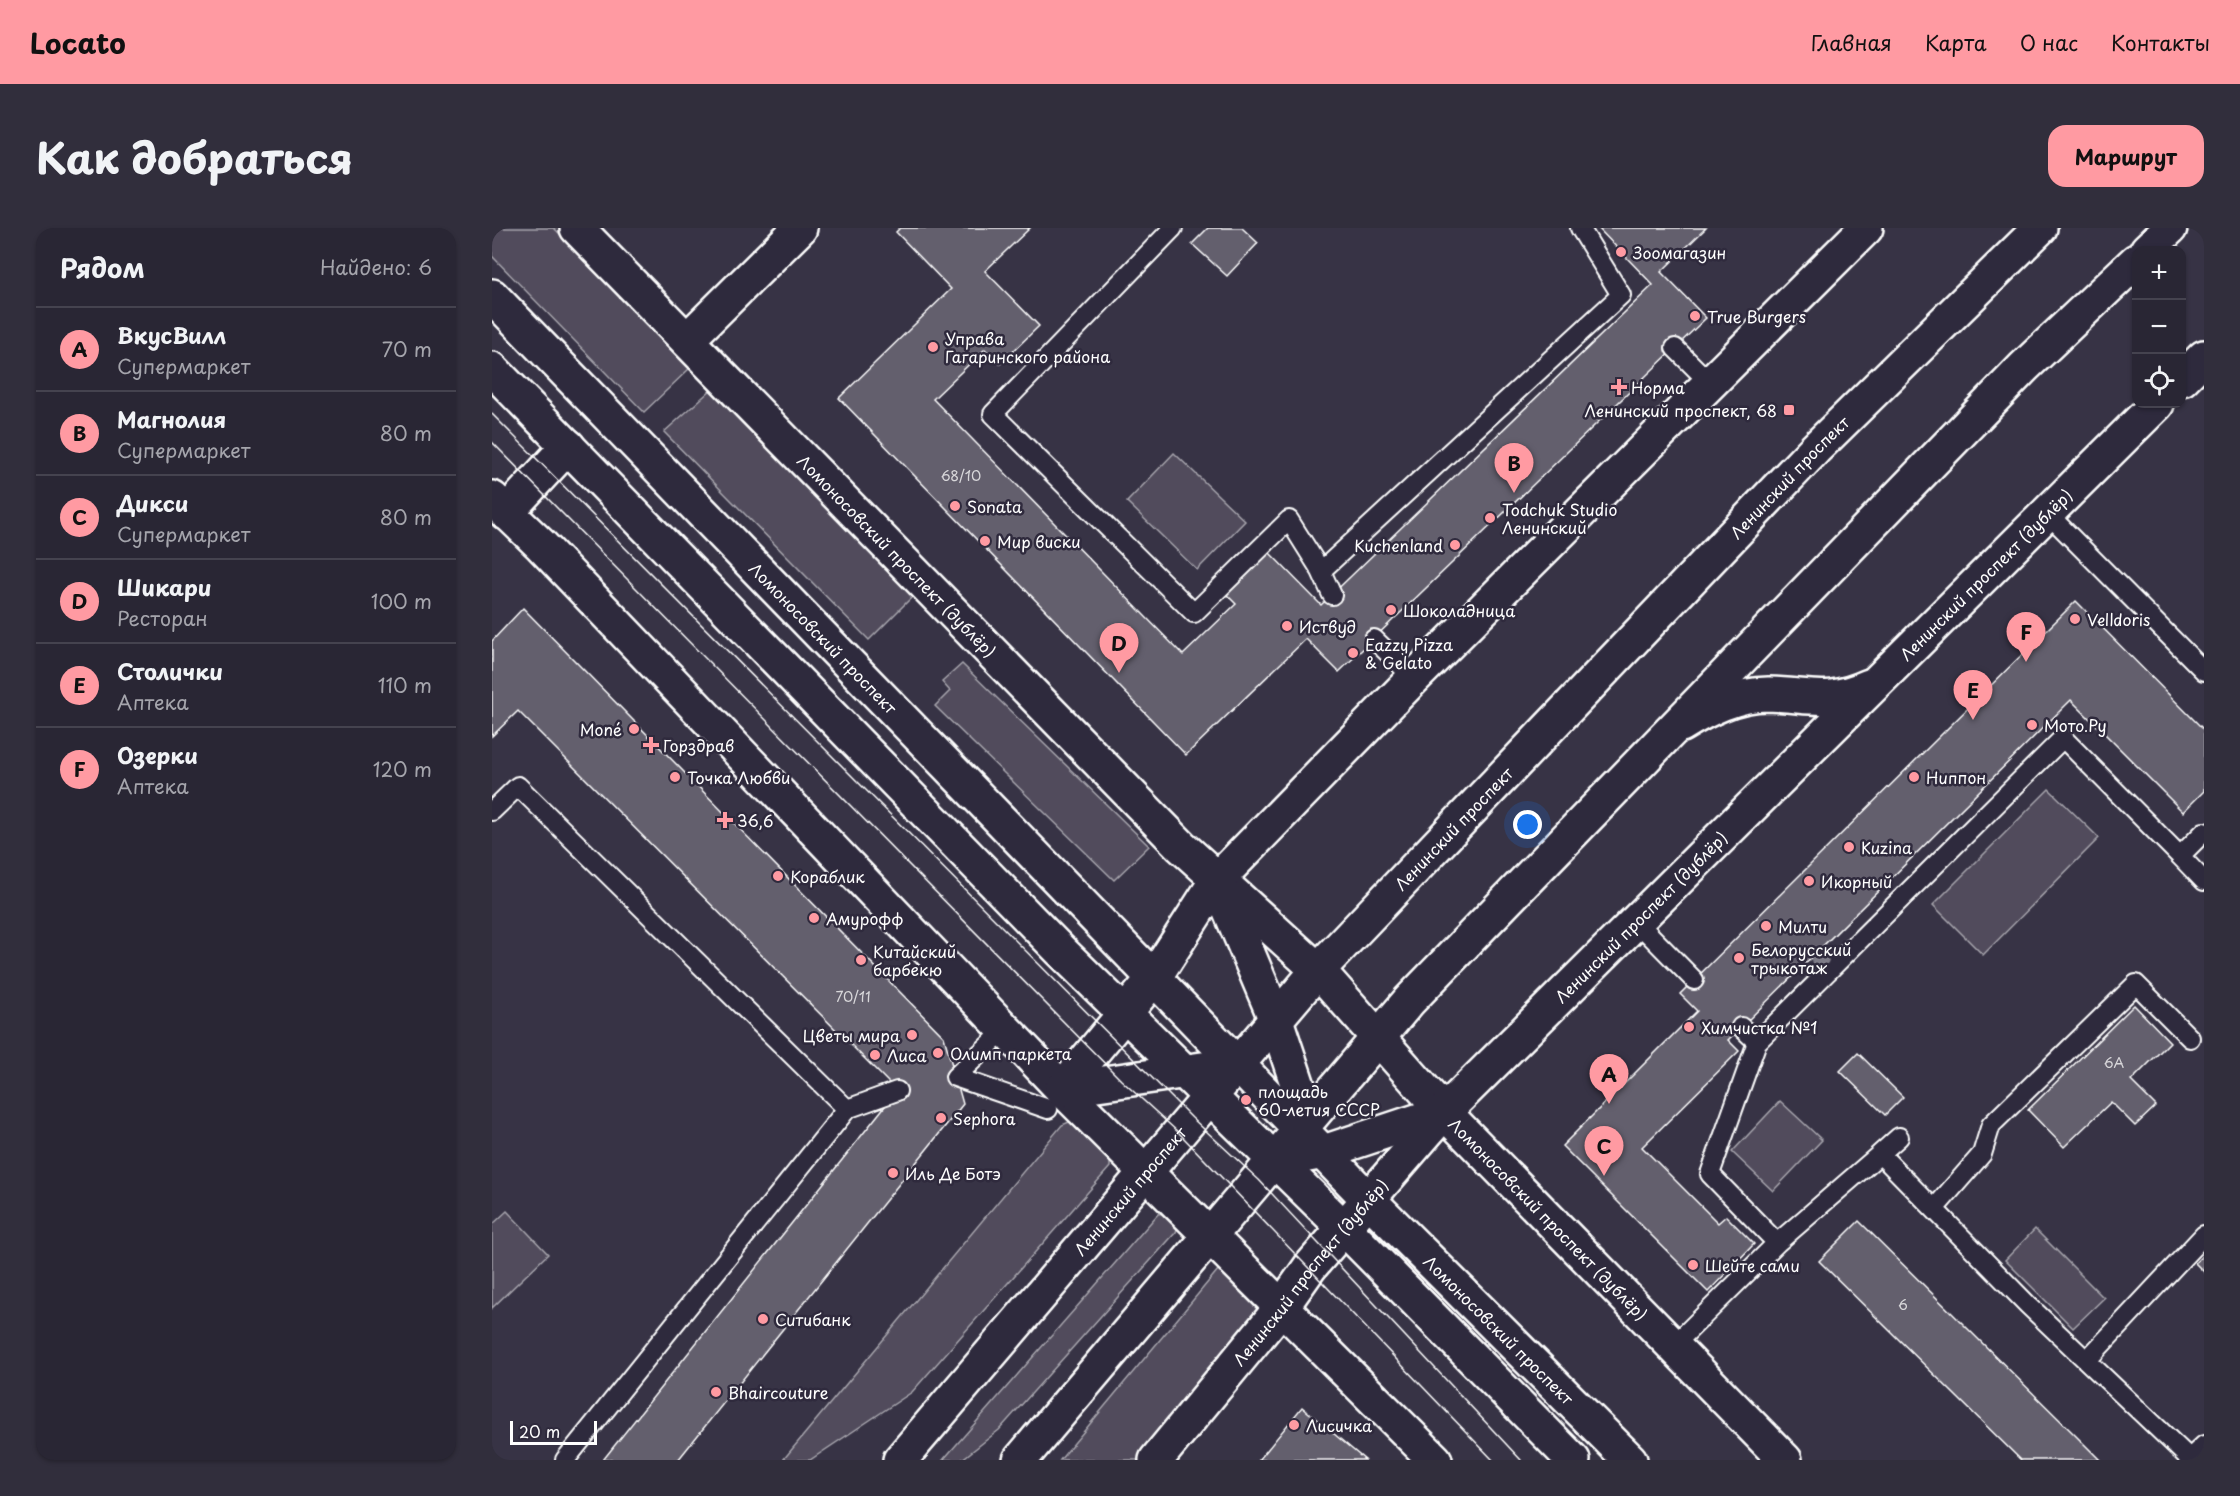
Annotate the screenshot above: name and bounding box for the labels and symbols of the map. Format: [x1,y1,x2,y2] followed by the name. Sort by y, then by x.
[1632,240,1726,264] place label: Зоомагазин
[1614,245,1628,259] marker: Зоомагазин
[1707,304,1806,328] place label: True Burgers
[1688,309,1702,323] marker: True Burgers
[945,326,1110,368] place label: Управа Гагаринского района
[926,340,940,354] marker: Управа Гагаринского района
[1631,375,1685,399] place label: Норма
[1612,380,1626,394] marker: Норма
[1585,398,1777,422] place label: Ленинский проспект, 68
[1782,403,1796,417] marker: Ленинский проспект, 68
[1724,410,1854,544] street label: Ленинский проспект
[1494,444,1534,493] pin: B
[795,448,999,660] street label: Ломоносовский проспект (дублёр)
[941,465,981,486] house number: 68/10
[1894,483,2077,665] street label: Ленинский проспект (дублёр)
[967,494,1022,518] place label: Sonata
[1502,497,1617,539] place label: Todchuk Studio Ленинский
[948,499,962,513] marker: Sonata
[1483,511,1497,525] marker: Todchuk Studio Ленинский
[997,529,1081,553] place label: Мир виски
[1354,533,1443,557] place label: Kuchenland
[978,534,992,548] marker: Мир виски
[1448,538,1462,552] marker: Kuchenland
[746,557,900,717] street label: Ломоносовский проспект
[1403,598,1515,622] place label: Шоколадница
[1384,603,1398,617] marker: Шоколадница
[2087,607,2150,631] place label: Velldoris
[2006,612,2045,662] pin: F
[2068,612,2082,626] marker: Velldoris
[1299,614,1356,638] place label: Иствуд
[1280,619,1294,633] marker: Иствуд
[1100,624,1138,673] pin: D
[1365,632,1453,674] place label: Eazzy Pizza & Gelato
[1346,646,1360,660] marker: Eazzy Pizza & Gelato
[1954,670,1992,720] pin: E
[2044,713,2107,737] place label: Мото.Ру
[580,717,622,741] place label: Moné
[2025,718,2039,732] marker: Мото.Ру
[627,722,641,736] marker: Moné
[663,733,734,757] place label: Горздрав
[644,738,658,752] marker: Горздрав
[1388,761,1518,895] street label: Ленинский проспект
[687,765,791,789] place label: Точка Любви
[1926,765,1986,789] place label: Ниппон
[668,770,682,784] marker: Точка Любви
[1907,770,1921,784] marker: Ниппон
[737,808,774,832] place label: 36,6
[1513,810,1542,839] your location
[718,813,732,827] marker: 36,6
[1549,826,1732,1008] street label: Ленинский проспект (дублёр)
[1861,835,1912,859] place label: Kuzina
[1842,840,1856,854] marker: Kuzina
[790,864,865,888] place label: Кораблик
[771,869,785,883] marker: Кораблик
[1821,869,1892,893] place label: Икорный
[1802,874,1816,888] marker: Икорный
[826,906,903,930] place label: Амурофф
[807,911,821,925] marker: Амурофф
[1778,914,1827,938] place label: Милти
[1759,919,1773,933] marker: Милти
[1751,937,1851,979] place label: Белорусский трыкотаж
[873,939,956,981] place label: Китайский барбекю
[1732,951,1746,965] marker: Белорусский трыкотаж
[854,953,868,967] marker: Китайский барбекю
[835,986,871,1007] house number: 70/11
[1701,1015,1817,1039] place label: Химчистка №1
[1682,1020,1696,1034] marker: Химчистка №1
[803,1023,900,1047] place label: Цветы мира
[905,1028,919,1042] marker: Цветы мира
[950,1041,1072,1065] place label: Олимп паркета
[887,1043,926,1067] place label: Лиса
[931,1046,945,1060] marker: Олимп паркета
[868,1048,882,1062] marker: Лиса
[2104,1052,2125,1073] house number: 6А
[1590,1054,1628,1104] pin: A
[1258,1079,1380,1121] place label: площадь 60-летия СССР
[1239,1093,1253,1107] marker: площадь 60-летия СССР
[953,1106,1016,1130] place label: Sephora
[934,1111,948,1125] marker: Sephora
[1444,1112,1653,1325] street label: Ломоносовский проспект (дублёр)
[1068,1121,1192,1260] street label: Ленинский проспект
[1584,1126,1624,1176] pin: C
[905,1161,1001,1185] place label: Иль Де Ботэ
[886,1166,900,1180] marker: Иль Де Ботэ
[1227,1173,1393,1371] street label: Ленинский проспект (дублёр)
[1419,1249,1580,1410] street label: Ломоносовский проспект
[1705,1253,1800,1277] place label: Шейте сами
[1686,1258,1700,1272] marker: Шейте сами
[1898,1294,1908,1315] house number: 6
[775,1307,851,1331] place label: Ситибанк
[756,1312,770,1326] marker: Ситибанк
[728,1380,829,1404] place label: Bhaircouture
[709,1385,723,1399] marker: Bhaircouture
[1306,1413,1372,1437] place label: Лисичка
[510,1418,597,1446] scale bar
[1287,1418,1301,1432] marker: Лисичка

